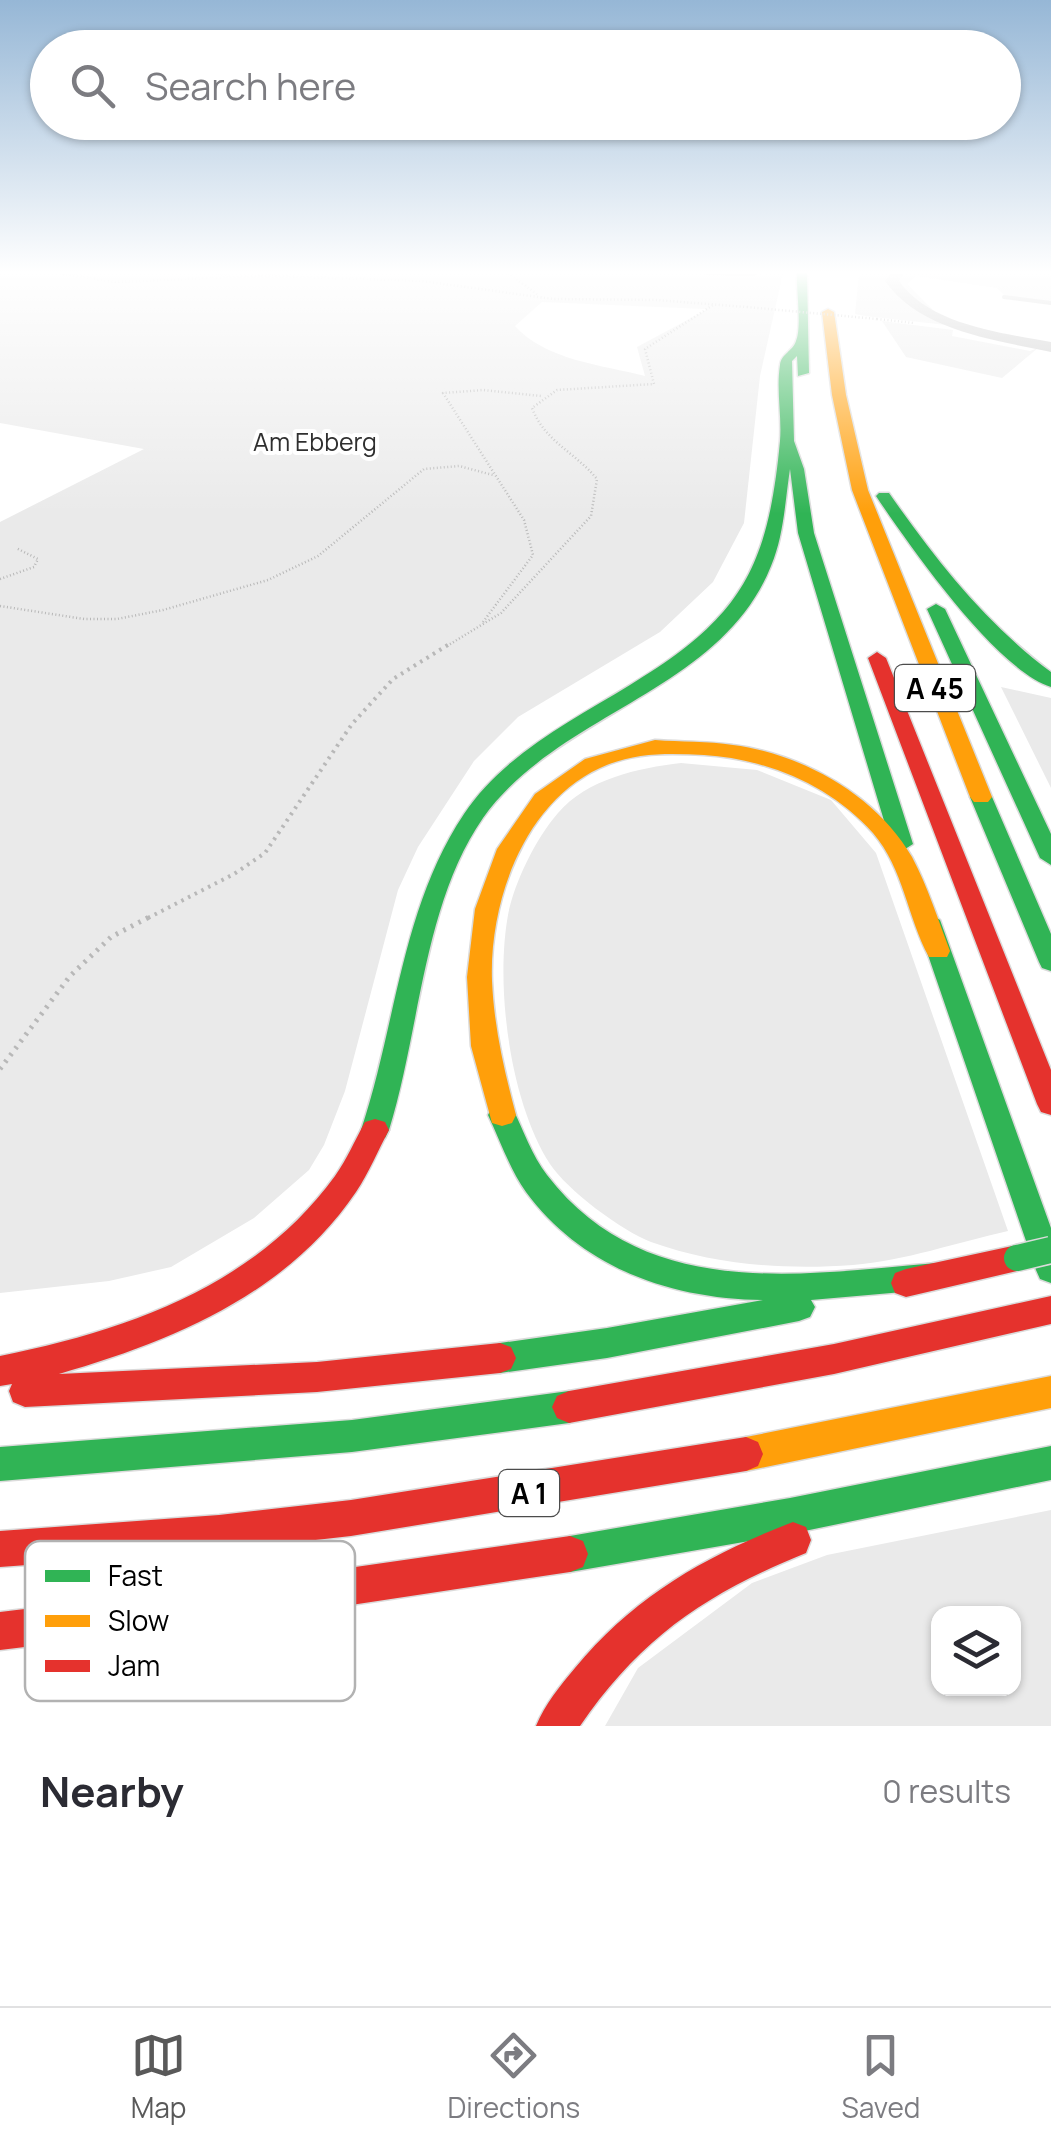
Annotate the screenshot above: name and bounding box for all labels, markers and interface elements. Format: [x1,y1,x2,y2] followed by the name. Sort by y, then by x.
[30,30,1021,140] search box
[65,58,120,113] icon: search
[145,59,356,111] text: Search here
[253,424,377,459] park label: Am Ebberg
[895,665,975,711] road number: A 45
[499,1470,559,1516] road number: A 1
[25,1541,355,1701] legend
[108,1556,163,1594] text: Fast
[108,1601,169,1639] text: Slow
[931,1606,1021,1696] map controls
[931,1606,1021,1696] button: layers
[108,1646,160,1684] text: Jam
[40,1762,184,1820] text: Nearby
[882,1769,1011,1813] text: 0 results
[131,2028,186,2126] tab: Map
[448,2028,580,2126] tab: Directions
[841,2028,920,2126] tab: Saved

